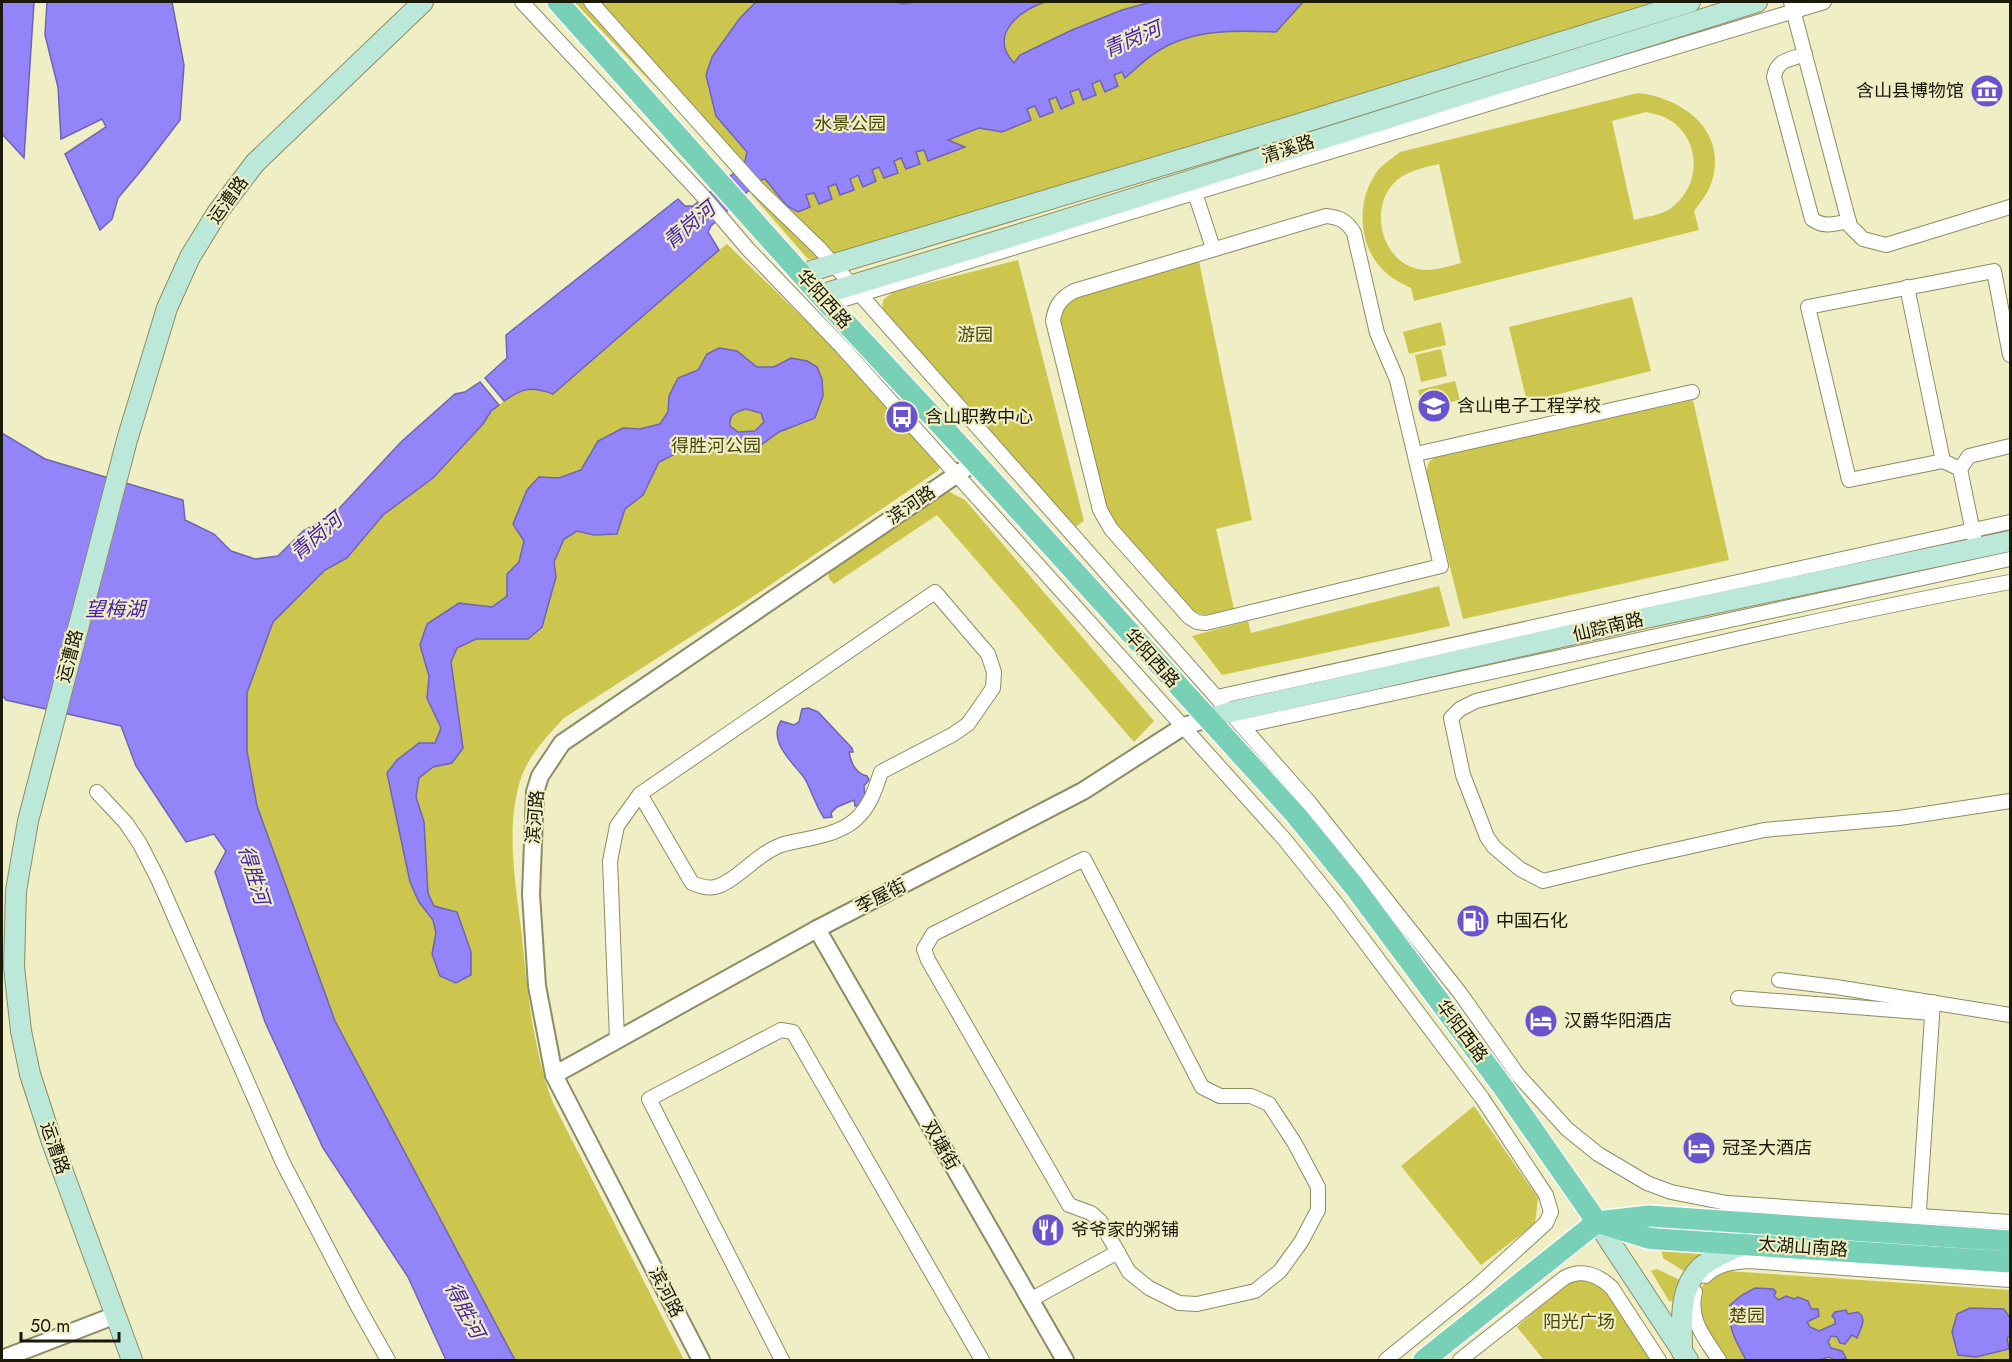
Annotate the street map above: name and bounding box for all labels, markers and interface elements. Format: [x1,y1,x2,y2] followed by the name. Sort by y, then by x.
[1099,13,1169,65] water label: 青岗河
[1969,73,2005,109] museum icon: 含山县博物馆
[1856,78,1964,104] place label: 含山县博物馆
[814,111,886,137] park label: 水景公园
[1258,128,1318,170] street label: 清溪路
[202,171,254,229] street label: 运漕路
[657,192,725,256] water label: 青岗河
[790,264,858,334] street label: 华阳西路
[957,322,993,348] park label: 游园
[1416,388,1452,424] school or university icon: 含山电子工程学校
[1457,393,1601,419] place label: 含山电子工程学校
[884,399,920,435] bus stop icon: 含山职教中心
[925,404,1033,430] place label: 含山职教中心
[671,433,761,459] park label: 得胜河公园
[881,479,941,531] street label: 滨河路
[284,503,352,567] water label: 青岗河
[85,595,148,624] water label: 望梅湖
[1570,606,1646,648] street label: 仙踪南路
[1118,623,1186,693] street label: 华阳西路
[50,627,90,685] street label: 运漕路
[520,789,550,845] street label: 滨河路
[231,842,277,912] water label: 得胜河
[851,872,911,920] street label: 李屋街
[1455,903,1491,939] fuel station icon: 中国石化
[1496,908,1568,934] place label: 中国石化
[1430,994,1494,1068] street label: 华阳西路
[1523,1003,1559,1039] hotel icon: 汉爵华阳酒店
[1564,1008,1672,1034] place label: 汉爵华阳酒店
[916,1115,966,1175] street label: 双塘街
[34,1118,76,1178] street label: 运漕路
[1681,1130,1717,1166] hotel icon: 冠圣大酒店
[1722,1135,1812,1161] place label: 冠圣大酒店
[1030,1212,1066,1248] restaurant icon: 爷爷家的粥铺
[1071,1217,1179,1243] place label: 爷爷家的粥铺
[1757,1231,1849,1263] street label: 太湖山南路
[642,1262,690,1322] street label: 滨河路
[438,1277,493,1347] water label: 得胜河
[1729,1303,1765,1329] park label: 楚园
[21,1305,118,1343] scale bar
[1543,1309,1615,1335] park label: 阳光广场
[30,1313,70,1339] text: 50 m

